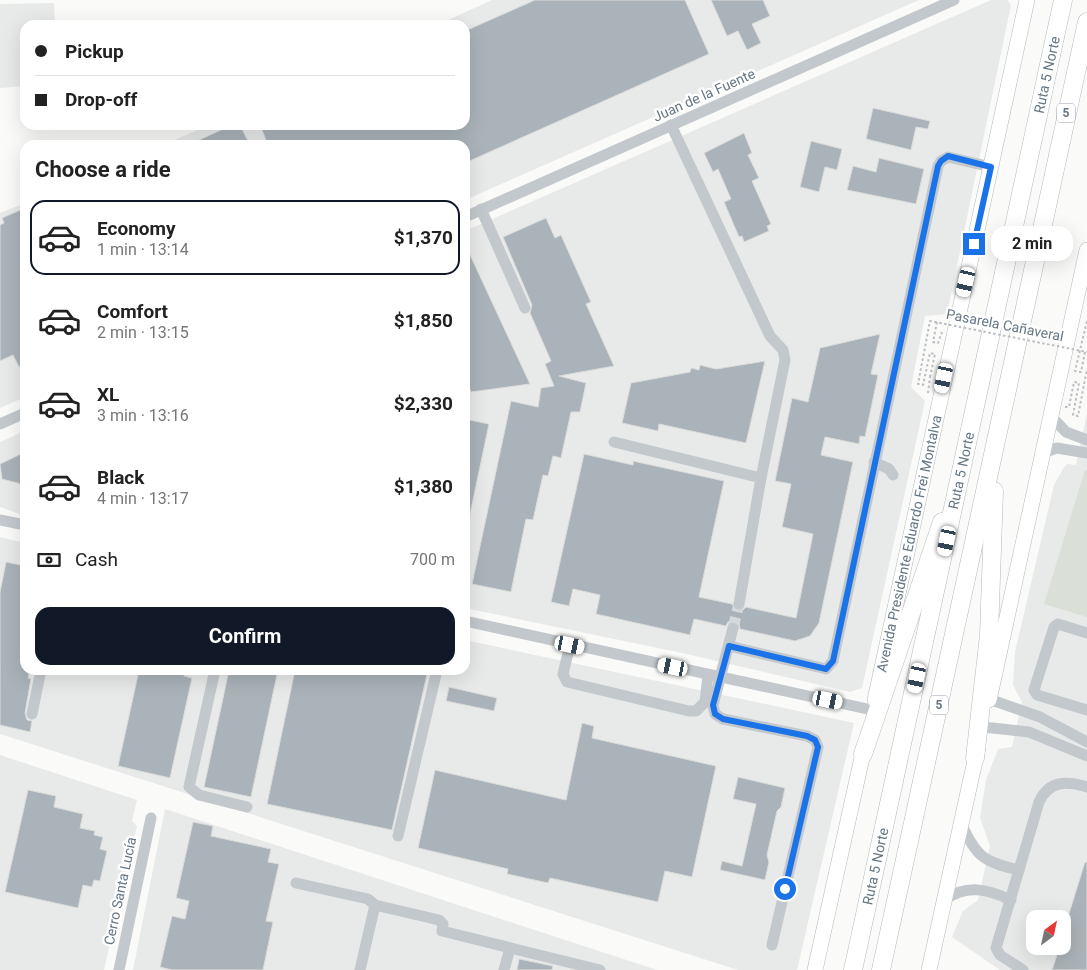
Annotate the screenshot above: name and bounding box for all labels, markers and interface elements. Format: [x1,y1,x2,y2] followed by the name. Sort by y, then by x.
[1031,35,1063,115] street label: Ruta 5 Norte
[65,40,124,63] text: Pickup
[650,65,758,125] street label: Juan de la Fuente
[65,88,137,111] text: Drop-off
[1057,104,1075,122] road number: 5
[35,157,171,182] text: Choose a ride
[37,215,82,260] icon: car
[97,217,176,240] text: Economy
[394,226,453,249] text: $1,370
[992,226,1074,262] callout: 2 min
[963,233,985,255] route end
[1012,234,1052,253] text: 2 min
[97,240,189,259] text: 1 min · 13:14
[955,266,976,298] car
[37,298,82,343] icon: car
[97,300,168,323] text: Comfort
[945,306,1065,344] street label: Pasarela Cañaveral
[394,309,453,332] text: $1,850
[97,323,189,342] text: 2 min · 13:15
[933,362,954,394] car
[37,381,82,426] icon: car
[97,383,119,406] text: XL
[394,392,453,415] text: $2,330
[97,406,189,425] text: 3 min · 13:16
[873,414,945,674] street label: Avenida Presidente Eduardo Frei Montalva
[945,431,977,511] street label: Ruta 5 Norte
[37,464,82,509] icon: car
[97,466,144,489] text: Black
[394,475,453,498] text: $1,380
[97,489,189,508] text: 4 min · 13:17
[936,525,957,557] car
[35,546,63,574] icon: cash
[75,548,118,571] text: Cash
[410,550,455,569] text: 700 m
[35,607,455,665] button: Confirm
[553,635,586,655] car
[656,657,689,677] car
[906,662,927,694] car
[811,690,844,710] car
[930,696,948,714] road number: 5
[859,826,892,906] street label: Ruta 5 Norte
[101,836,139,946] street label: Cerro Santa Lucía
[774,878,796,900] route start
[1026,910,1071,955] north arrow
[1026,910,1071,955] map controls

